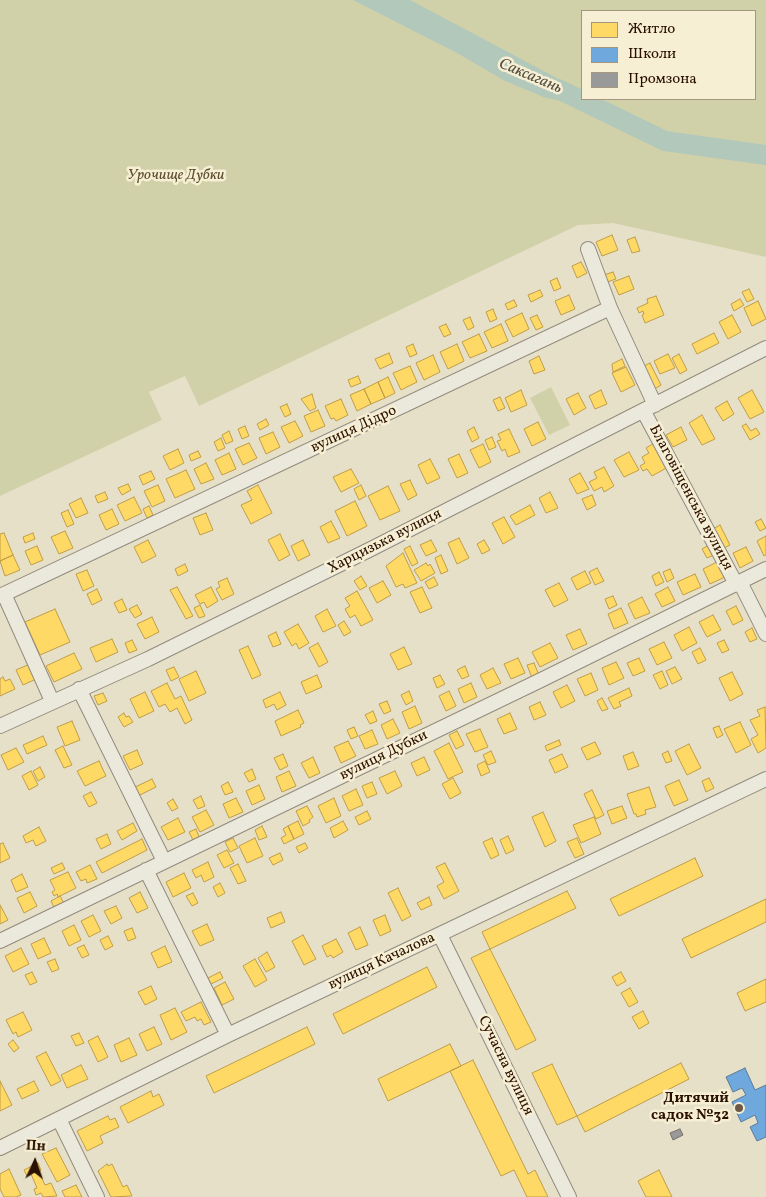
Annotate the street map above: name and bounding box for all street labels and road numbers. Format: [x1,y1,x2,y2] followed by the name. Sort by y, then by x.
[308,402,400,458] street label: вулиця Дідро
[644,422,736,574] street label: Благовіщенська вулиця
[325,506,445,578] street label: Харцизька вулиця
[337,727,431,785] street label: вулиця Дубки
[326,929,438,995] street label: вулиця Качалова
[473,1013,537,1119] street label: Сучасна вулиця

